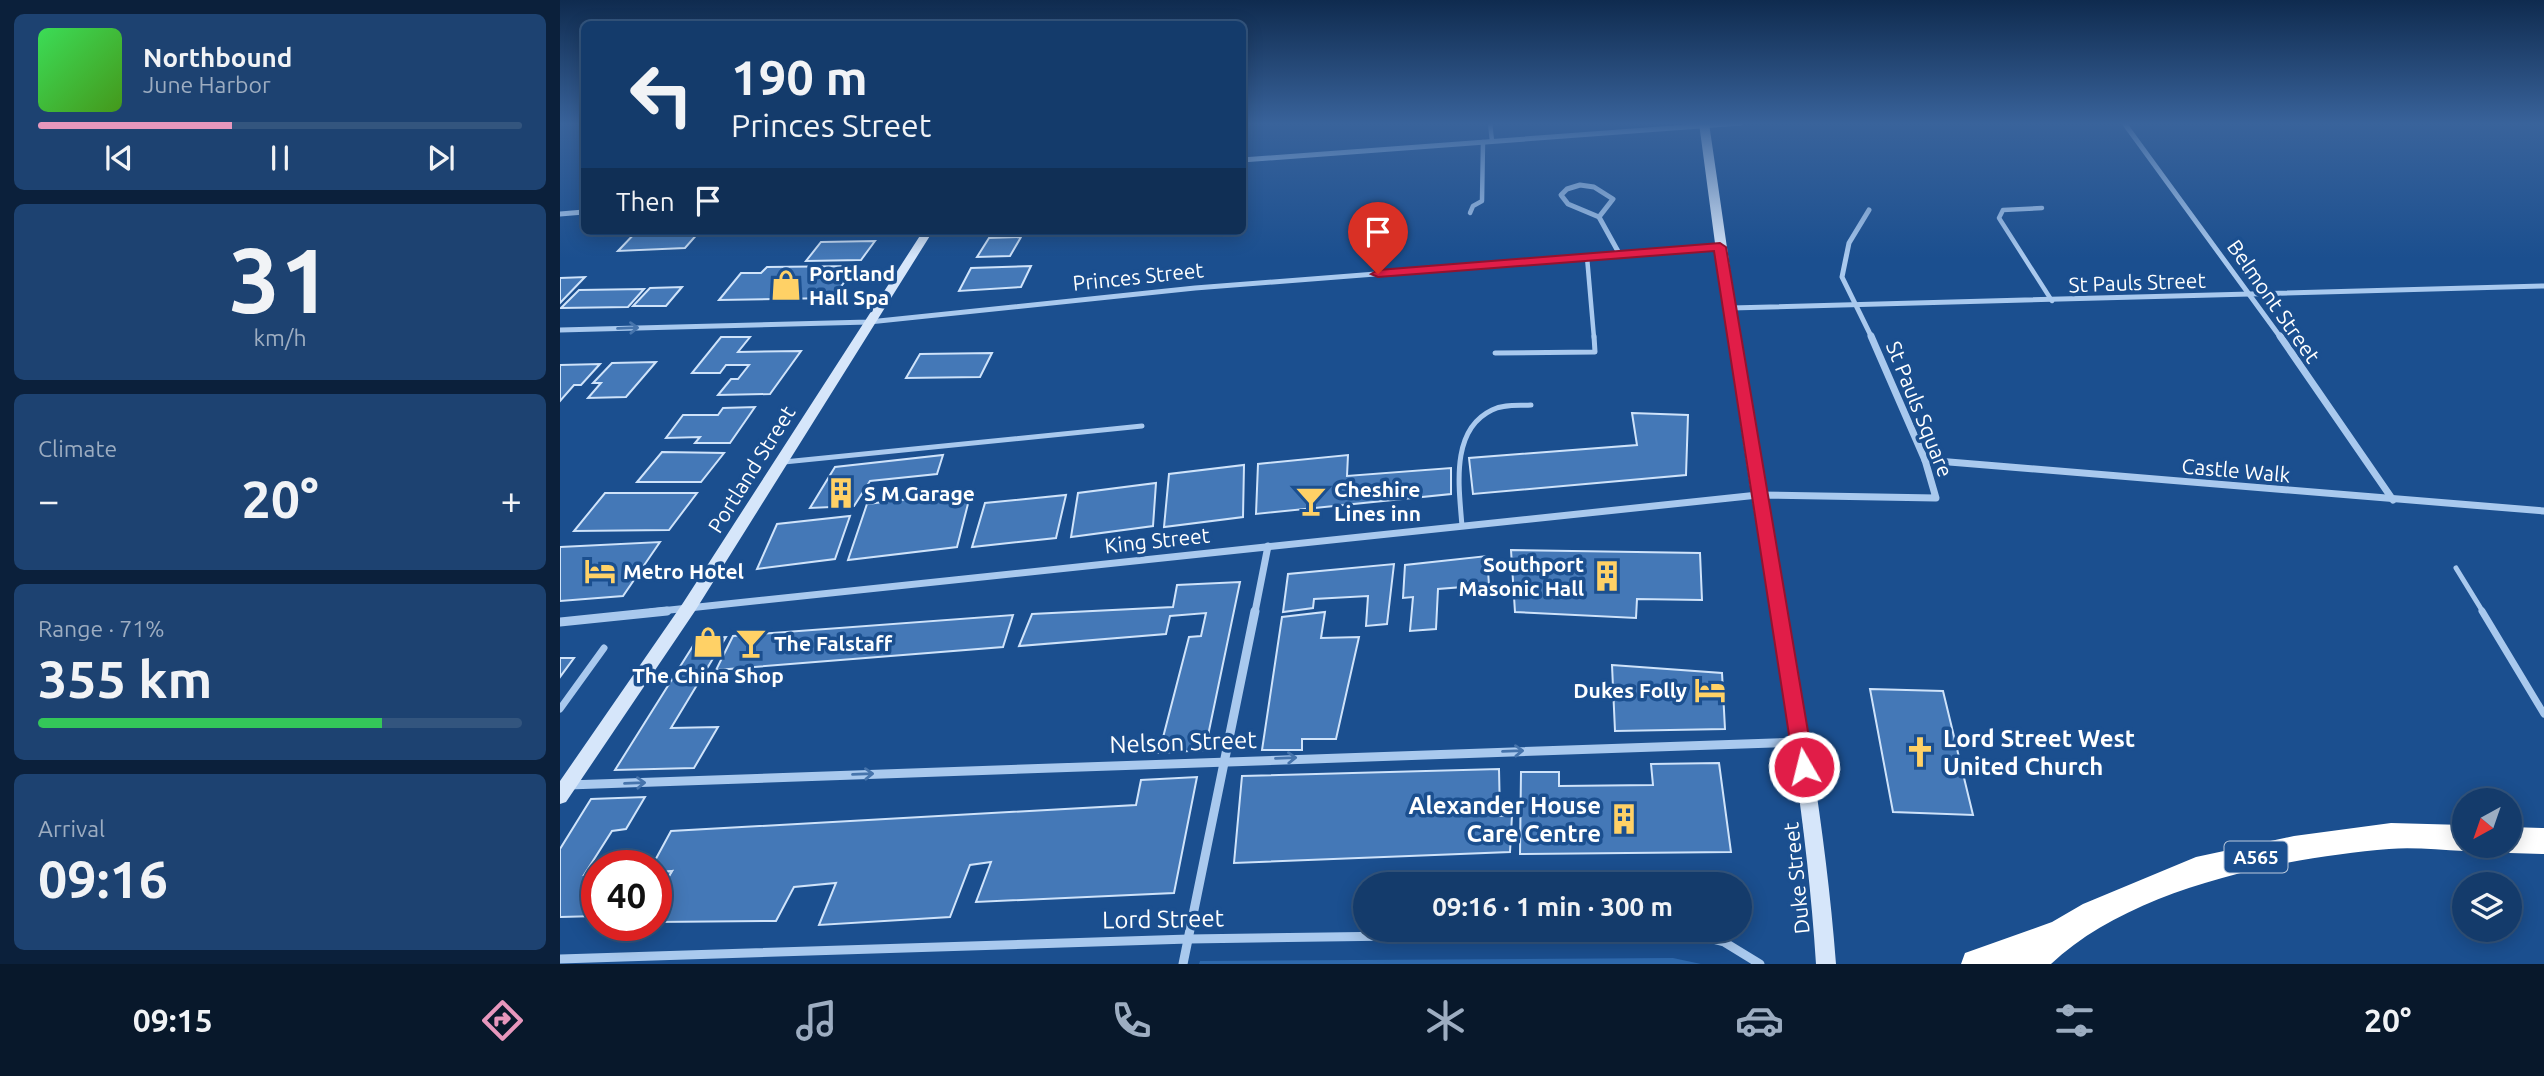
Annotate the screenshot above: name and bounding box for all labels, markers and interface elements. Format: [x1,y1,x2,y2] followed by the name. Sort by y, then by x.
[143,43,292,72] text: Northbound
[616,49,707,140] icon: left
[731,49,868,104] text: 190 m
[143,72,271,97] text: June Harbor
[731,107,931,143] text: Princes Street
[100,139,138,177] icon: previous
[261,139,299,177] icon: pause
[422,139,460,177] icon: next
[689,182,727,220] icon: arrive
[616,187,675,216] text: Then
[1348,202,1408,274] pin
[1359,213,1397,251] icon: arrive
[229,228,331,330] text: 31
[2223,235,2325,367] street label: Belmont Street
[1071,257,1205,295] street label: Princes Street
[809,261,895,309] place label: Portland Hall Spa
[769,268,803,302] shop icon: Portland Hall Spa
[2068,268,2206,296] street label: St Pauls Street
[616,322,639,335] one-way arrow
[253,325,307,350] text: km/h
[1882,338,1958,480] street label: St Pauls Square
[702,401,800,537] street label: Portland Street
[38,436,117,461] text: Climate
[2181,453,2292,487] street label: Castle Walk
[241,470,319,528] text: 20°
[824,476,858,510] building icon: S M Garage
[1334,477,1421,525] place label: Cheshire Lines inn
[38,479,59,521] text: −
[501,479,522,521] text: +
[864,481,975,505] place label: S M Garage
[1294,484,1328,518] bar icon: Cheshire Lines inn
[1103,523,1211,557] street label: King Street
[1459,552,1584,600] place label: Southport Masonic Hall
[583,554,617,588] hotel icon: Metro Hotel
[623,559,744,583] place label: Metro Hotel
[1590,559,1624,593] building icon: Southport Masonic Hall
[38,616,165,641] text: Range · 71%
[691,625,725,659] shop icon: The China Shop
[734,626,768,660] bar icon: The Falstaff
[774,631,893,655] place label: The Falstaff
[38,650,212,708] text: 355 km
[632,663,784,687] place label: The China Shop
[1693,673,1727,707] hotel icon: Dukes Folly
[1573,678,1687,702] place label: Dukes Folly
[1943,725,2135,780] place label: Lord Street West United Church
[1109,726,1258,758] street label: Nelson Street
[1767,730,1841,804] position arrow
[1903,735,1937,769] church icon: Lord Street West United Church
[1502,744,1525,758] one-way arrow
[1274,751,1297,764] one-way arrow
[851,767,874,780] one-way arrow
[624,776,647,789] one-way arrow
[2452,788,2522,858] north arrow
[2452,788,2522,942] map controls
[1409,792,1601,847] place label: Alexander House Care Centre
[1607,802,1641,836] building icon: Alexander House Care Centre
[38,816,105,841] text: Arrival
[1778,821,1814,935] street label: Duke Street
[2224,842,2288,872] road number: A565
[38,850,168,908] text: 09:16
[581,850,672,941] speed limit sign: 40
[2452,872,2522,942] button: layers
[1432,892,1673,921] text: 09:16 · 1 min · 300 m
[1102,904,1225,934] street label: Lord Street
[478,996,527,1045] icon: directions
[792,996,841,1045] icon: music
[1107,996,1156,1045] icon: phone
[1421,996,1470,1045] icon: climate
[1735,996,1784,1045] icon: car
[2050,996,2099,1045] icon: filters
[133,1002,213,1038] text: 09:15
[2364,1002,2411,1038] text: 20°

